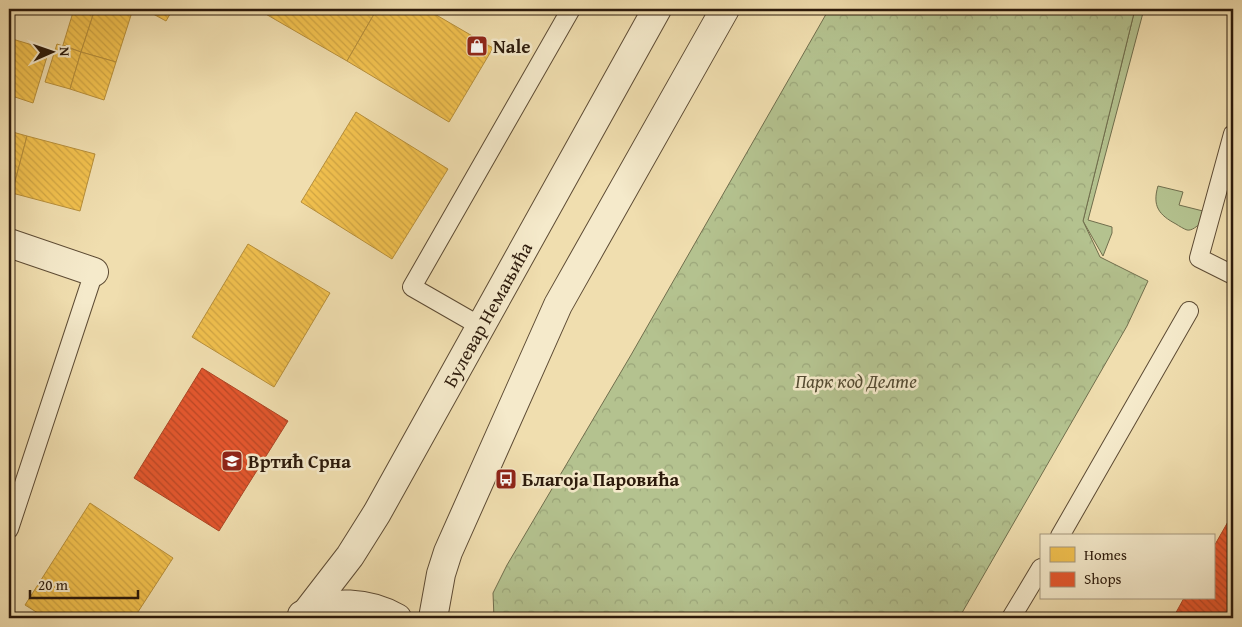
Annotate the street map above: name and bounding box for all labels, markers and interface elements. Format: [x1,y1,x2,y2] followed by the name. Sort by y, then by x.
[28,28,78,78] north arrow
[493,32,531,60] place label: Nale
[465,34,489,58] shop icon: Nale
[55,47,75,57] text: N
[436,237,539,392] street label: Булевар Немањића
[795,367,917,395] park label: Парк код Делте
[248,447,351,475] place label: Вртић Срна
[220,449,244,473] school or university icon: Вртић Срна
[522,465,679,493] place label: Благоја Паровића
[494,467,518,491] bus stop icon: Благоја Паровића
[1040,534,1214,600] legend
[1084,544,1127,565] text: Homes
[30,567,138,599] scale bar
[1084,568,1121,589] text: Shops
[38,574,69,595] text: 20 m

